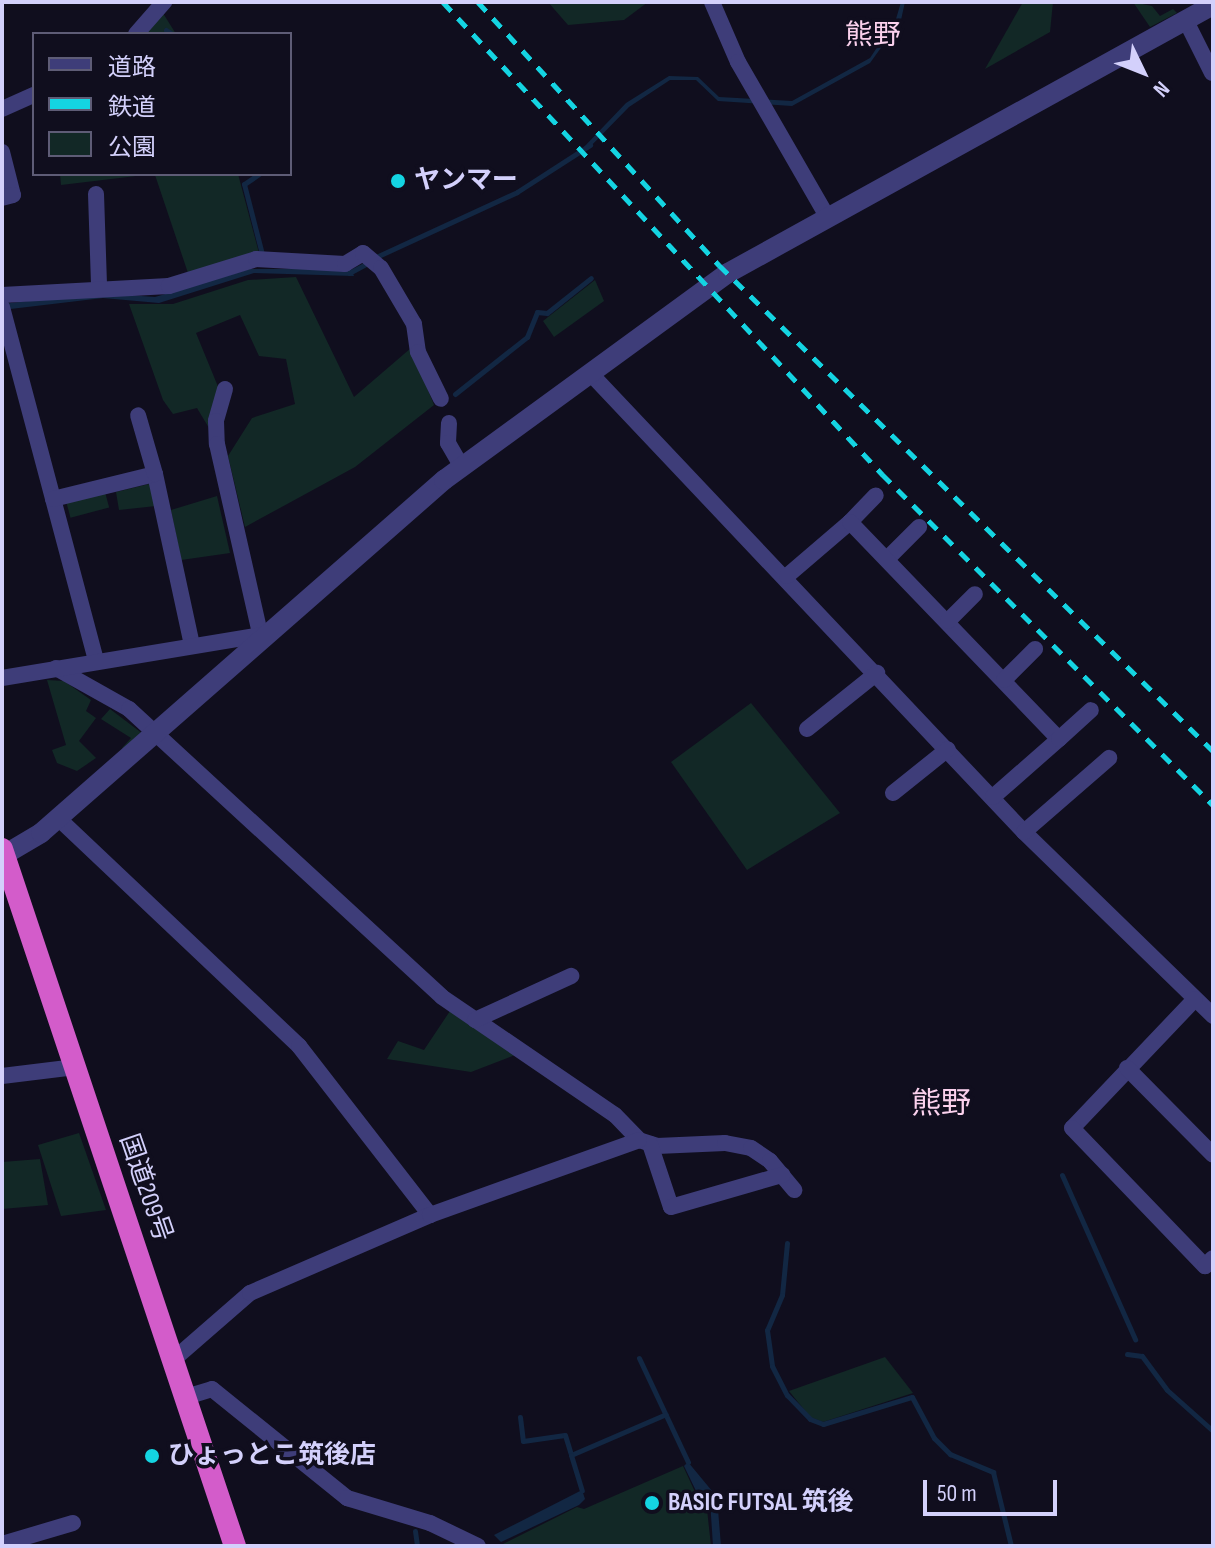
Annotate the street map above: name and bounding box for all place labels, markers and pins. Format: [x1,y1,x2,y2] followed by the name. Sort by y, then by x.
[414,165,518,197] place label: ヤンマー
[389,172,407,190] marker: ヤンマー
[168,1440,376,1472] place label: ひょっとこ筑後店
[143,1447,161,1465] marker: ひょっとこ筑後店
[668,1487,853,1519] place label: BASIC FUTSAL 筑後
[643,1494,661,1512] marker: BASIC FUTSAL 筑後

